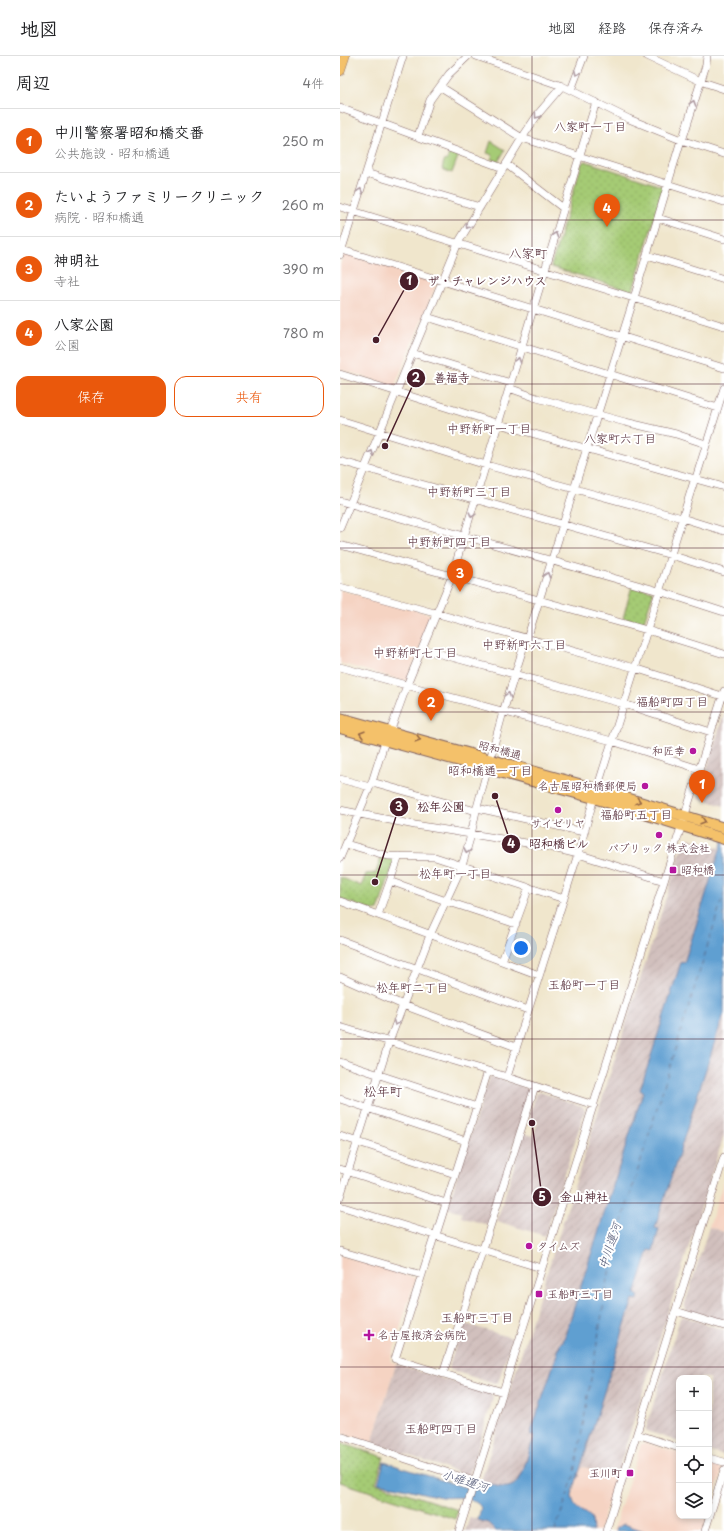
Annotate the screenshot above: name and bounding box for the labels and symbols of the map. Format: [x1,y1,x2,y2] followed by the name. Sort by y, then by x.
[574,69,582,76] one-way arrow
[688,100,697,107] one-way arrow
[535,111,542,118] one-way arrow
[554,117,626,135] district label: 八家町一丁目
[355,188,364,195] one-way arrow
[594,194,620,227] pin: 4
[466,222,473,229] one-way arrow
[550,232,559,239] one-way arrow
[508,243,548,262] district label: 八家町
[399,269,555,293] callout: ザ・チャレンジハウス
[406,271,412,289] text: 1
[428,271,546,289] text: ザ・チャレンジハウス
[513,356,522,363] one-way arrow
[406,366,478,390] callout: 善福寺
[412,368,421,386] text: 2
[434,368,470,386] text: 善福寺
[447,419,531,437] district label: 中野新町一丁目
[584,429,656,447] district label: 八家町六丁目
[366,450,374,458] one-way arrow
[427,482,511,500] district label: 中野新町三丁目
[468,511,477,518] one-way arrow
[407,532,491,550] district label: 中野新町四丁目
[447,559,473,592] pin: 3
[542,571,550,578] one-way arrow
[482,635,566,653] district label: 中野新町六丁目
[373,643,457,661] district label: 中野新町七丁目
[418,688,444,721] pin: 2
[503,692,512,699] one-way arrow
[636,692,708,710] district label: 福船町四丁目
[358,731,365,739] one-way arrow
[415,735,421,743] one-way arrow
[477,736,524,763] street label: 昭和橋通
[652,742,685,759] place label: 和匠幸
[688,746,698,756] marker: 和匠幸
[448,761,532,779] district label: 昭和橋通一丁目
[689,770,715,803] pin: 1
[538,777,637,794] place label: 名古屋昭和橋郵便局
[640,781,650,791] marker: 名古屋昭和橋郵便局
[389,795,473,819] callout: 松年公園
[634,796,641,805] one-way arrow
[395,797,403,815] text: 3
[417,797,465,815] text: 松年公園
[553,805,563,815] marker: サイゼリヤ
[600,805,672,823] district label: 福船町五丁目
[531,814,585,831] place label: サイゼリヤ
[700,816,707,825] one-way arrow
[654,830,664,840] marker: パブリック 株式会社
[501,832,597,856] callout: 昭和橋ビル
[507,834,515,852] text: 4
[529,834,589,852] text: 昭和橋ビル
[608,839,710,856] place label: パブリック 株式会社
[463,848,472,855] one-way arrow
[681,861,714,878] place label: 昭和橋
[419,864,491,882] district label: 松年町一丁目
[668,865,678,875] marker: 昭和橋
[511,938,531,958] your location
[548,975,620,993] district label: 玉船町一丁目
[376,978,448,996] district label: 松年町二丁目
[393,1020,401,1027] one-way arrow
[363,1081,403,1100] district label: 松年町
[532,1185,616,1209] callout: 金山神社
[538,1187,546,1205] text: 5
[560,1187,608,1205] text: 金山神社
[593,1218,626,1271] water label: 中川運河
[537,1237,580,1254] place label: タイムズ
[524,1241,534,1251] marker: タイムズ
[547,1285,613,1302] place label: 玉船町三丁目
[534,1289,544,1299] marker: 玉船町三丁目
[441,1308,513,1326] district label: 玉船町三丁目
[378,1326,466,1343] place label: 名古屋掖済会病院
[363,1329,375,1341] marker: 名古屋掖済会病院
[405,1419,477,1437] district label: 玉船町四丁目
[440,1464,493,1496] water label: 小碓運河
[589,1464,622,1481] place label: 玉川町
[625,1468,635,1478] marker: 玉川町

